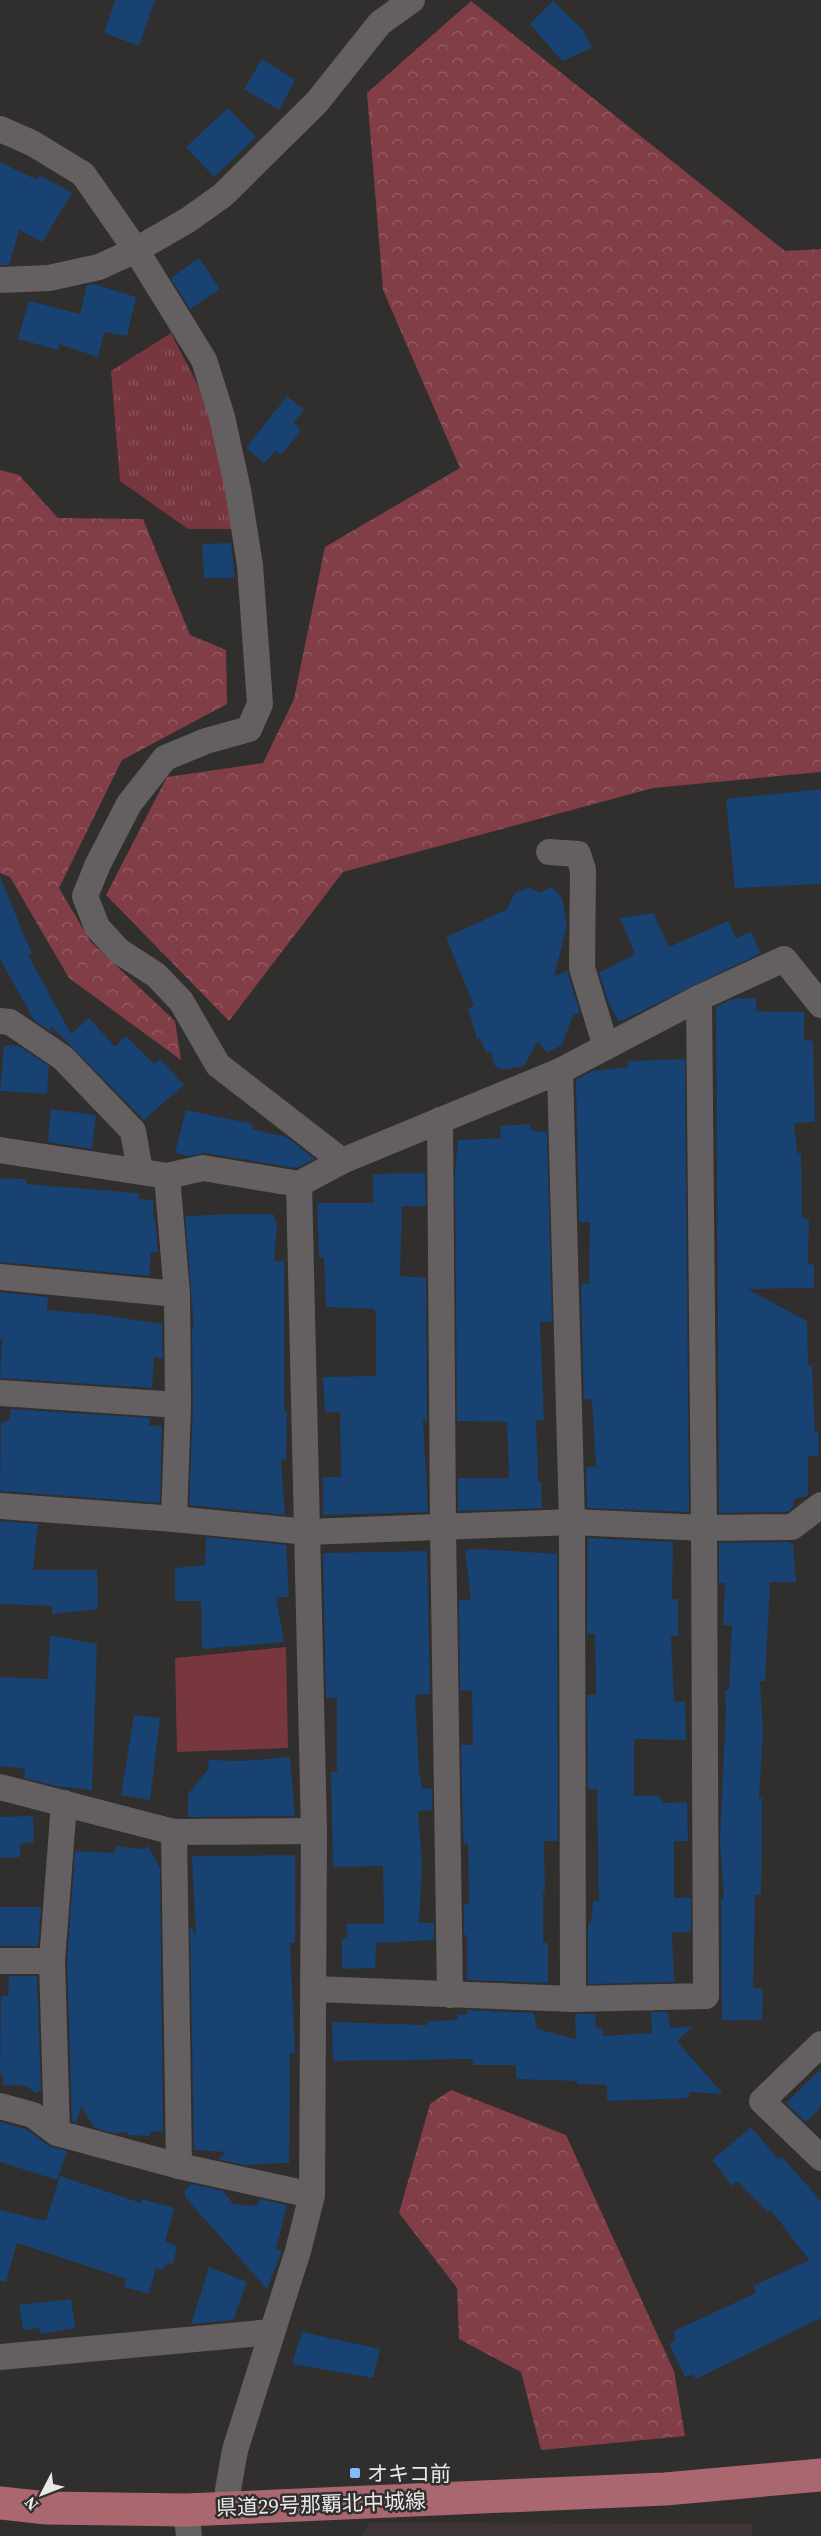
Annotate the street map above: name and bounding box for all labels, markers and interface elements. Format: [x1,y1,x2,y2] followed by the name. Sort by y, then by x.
[367,2459,451,2488] place label: オキコ前
[12,2464,72,2524] north arrow
[348,2466,362,2480] marker: オキコ前
[216,2486,426,2522] street label: 県道29号那覇北中城線
[19,2492,43,2516] text: N

